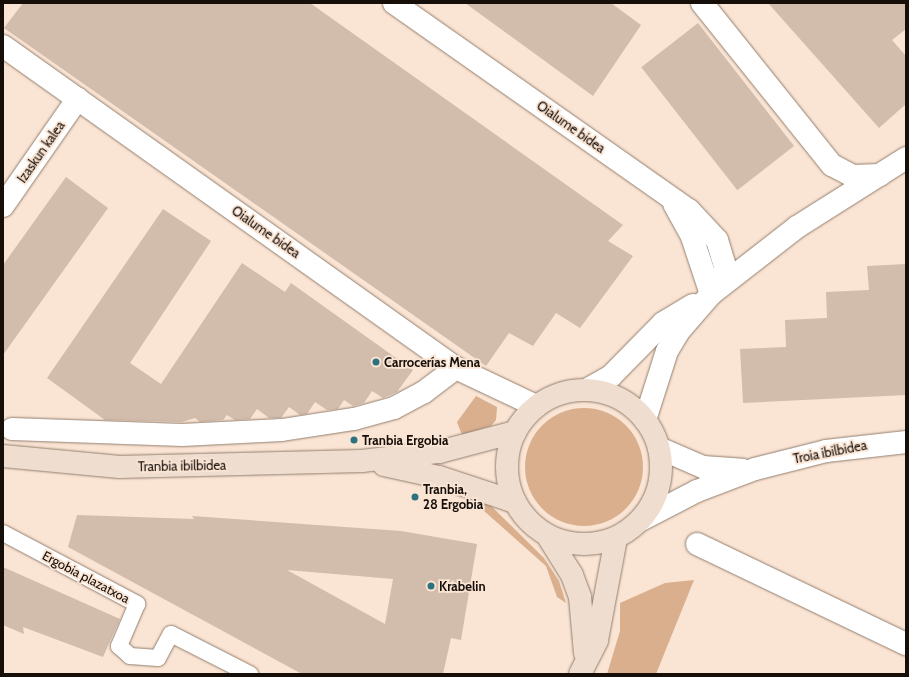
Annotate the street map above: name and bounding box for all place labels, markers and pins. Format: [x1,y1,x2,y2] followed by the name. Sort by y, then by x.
[384,354,480,370] place label: Carrocerías Mena
[371,357,381,367] marker: Carrocerías Mena
[362,432,448,448] place label: Tranbia Ergobia
[349,435,359,445] marker: Tranbia Ergobia
[423,482,483,513] place label: Tranbia, 28 Ergobia
[410,492,420,502] marker: Tranbia, 28 Ergobia
[439,578,486,594] place label: Krabelin
[426,581,436,591] marker: Krabelin

